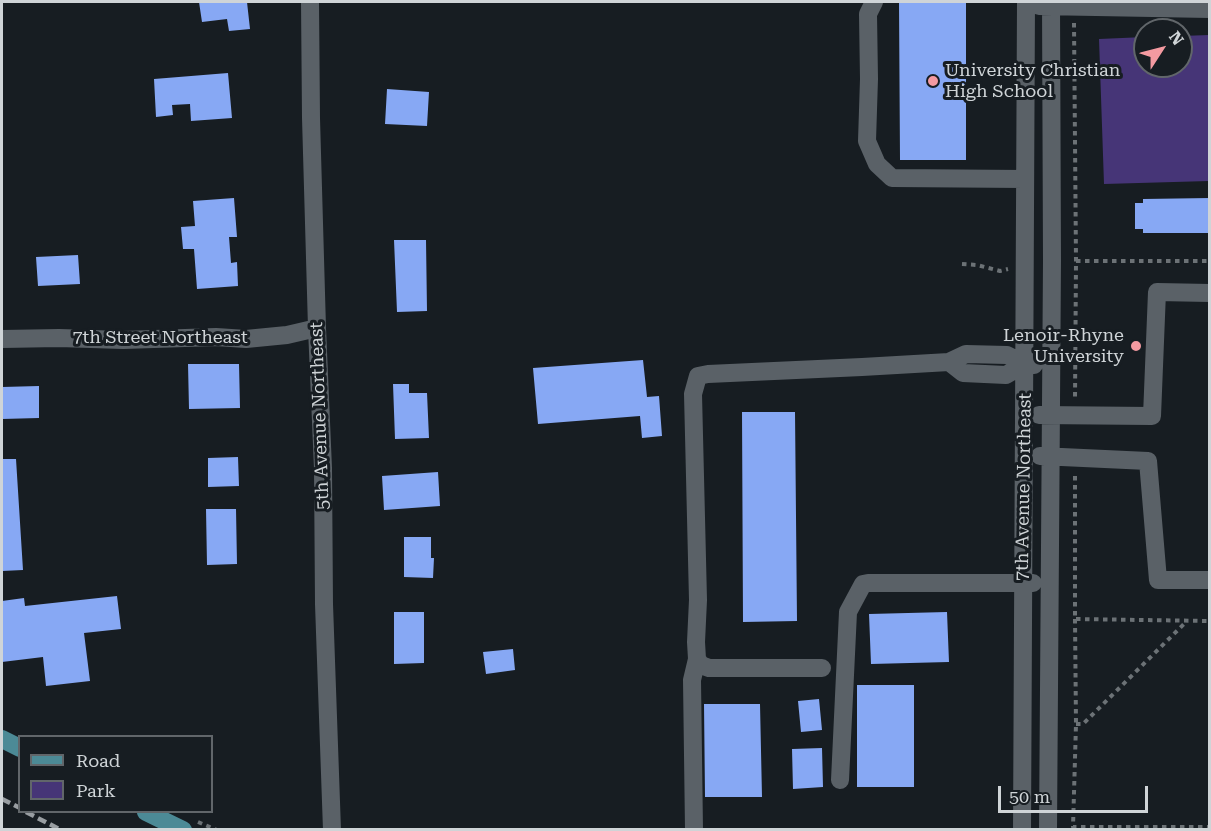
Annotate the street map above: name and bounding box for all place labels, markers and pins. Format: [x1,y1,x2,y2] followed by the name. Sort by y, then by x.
[945,60,1120,103] place label: University Christian High School
[926,74,940,88] marker: University Christian High School
[1003,325,1124,368] place label: Lenoir-Rhyne University
[1129,339,1143,353] marker: Lenoir-Rhyne University

